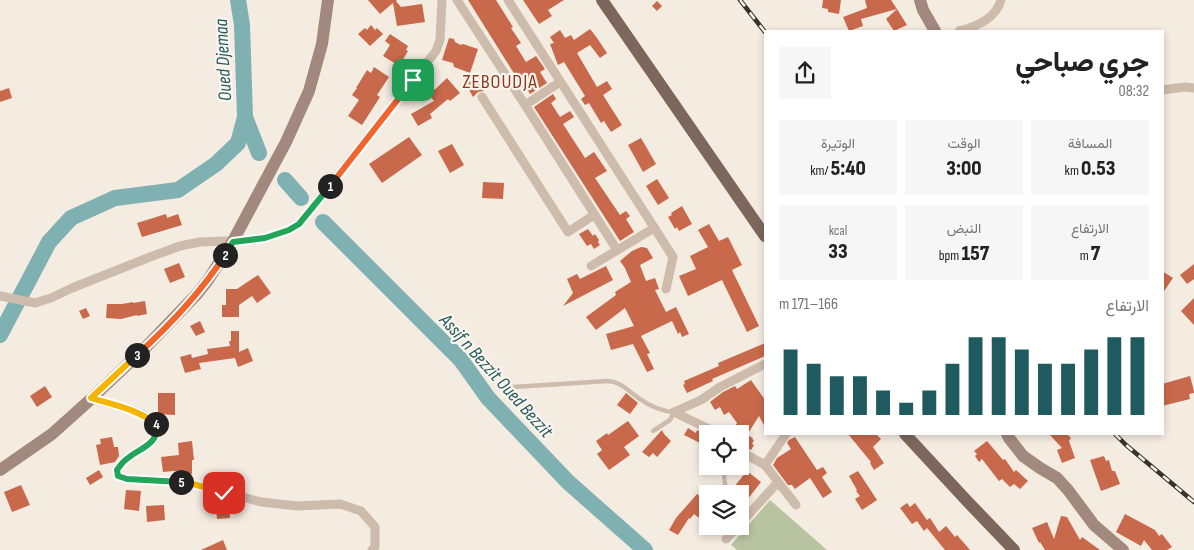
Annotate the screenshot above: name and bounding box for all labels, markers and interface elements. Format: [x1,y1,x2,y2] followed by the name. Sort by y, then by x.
[210,18,237,102] water label: Oued Djemaa
[1015,46,1149,79] text: جري صباحي
[779,47,831,99] button: share
[392,59,434,101] pin
[399,66,427,94] icon: arrive
[462,70,538,94] district label: ZEBOUDJA
[1119,82,1149,101] text: 08:32
[821,135,855,152] text: الوتيرة
[948,135,980,152] text: الوقت
[1068,135,1112,152] text: المسافة
[831,156,866,181] text: 5:40
[946,156,982,181] text: 3:00
[1081,156,1115,181] text: 0.53
[810,162,831,179] text: /km
[1065,162,1081,179] text: km
[318,174,342,198] pin: 1
[328,178,333,195] text: 1
[947,220,981,237] text: النبض
[1071,220,1109,237] text: الارتفاع
[829,222,847,239] text: kcal
[828,239,848,264] text: 33
[962,241,989,266] text: 157
[1091,241,1100,266] text: 7
[212,242,238,268] pin: 2
[222,247,229,264] text: 2
[939,247,962,264] text: bpm
[1080,247,1091,264] text: m
[779,295,838,314] text: 166–171 m
[1106,297,1149,316] text: الارتفاع
[434,309,558,444] water label: Assif n Bezzit Oued Bezzit
[124,342,150,368] pin: 3
[134,347,141,364] text: 3
[144,412,168,436] pin: 4
[153,416,160,433] text: 4
[699,425,749,535] map controls
[699,425,749,475] button: locate
[168,470,194,494] pin: 5
[203,472,245,514] pin
[178,474,185,491] text: 5
[210,479,238,507] icon: check
[699,485,749,535] button: layers

